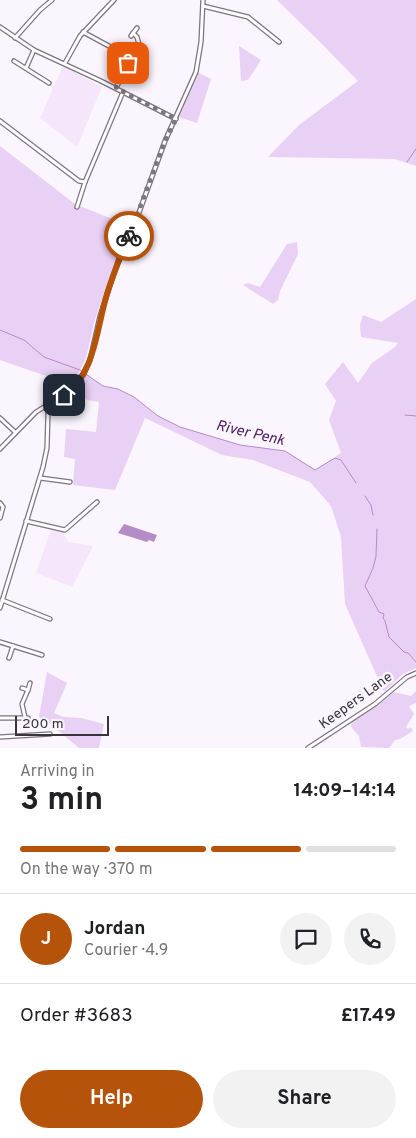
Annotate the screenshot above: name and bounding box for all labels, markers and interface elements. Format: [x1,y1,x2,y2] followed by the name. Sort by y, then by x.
[107,42,149,84] pin
[114,49,142,77] icon: bag
[104,211,154,261] courier
[115,222,143,250] icon: bike
[43,374,85,416] pin
[50,381,78,409] icon: home
[214,417,286,451] water label: River Penk
[316,669,396,733] street label: Keepers Lane
[15,713,109,736] scale bar
[22,716,64,733] text: 200 m
[20,762,95,782] text: Arriving in
[294,779,396,803] text: 14:09–14:14
[20,781,103,821] text: 3 min
[20,860,152,880] text: On the way · 370 m
[280,913,332,965] button: chat
[344,913,396,965] button: phone
[84,917,146,941] text: Jordan
[41,927,51,951] text: J
[84,941,168,961] text: Courier · 4.9
[20,1004,133,1028] text: Order #3683
[341,1004,396,1028] text: £17.49
[20,1070,203,1128] button: Help
[213,1070,396,1128] button: Share

